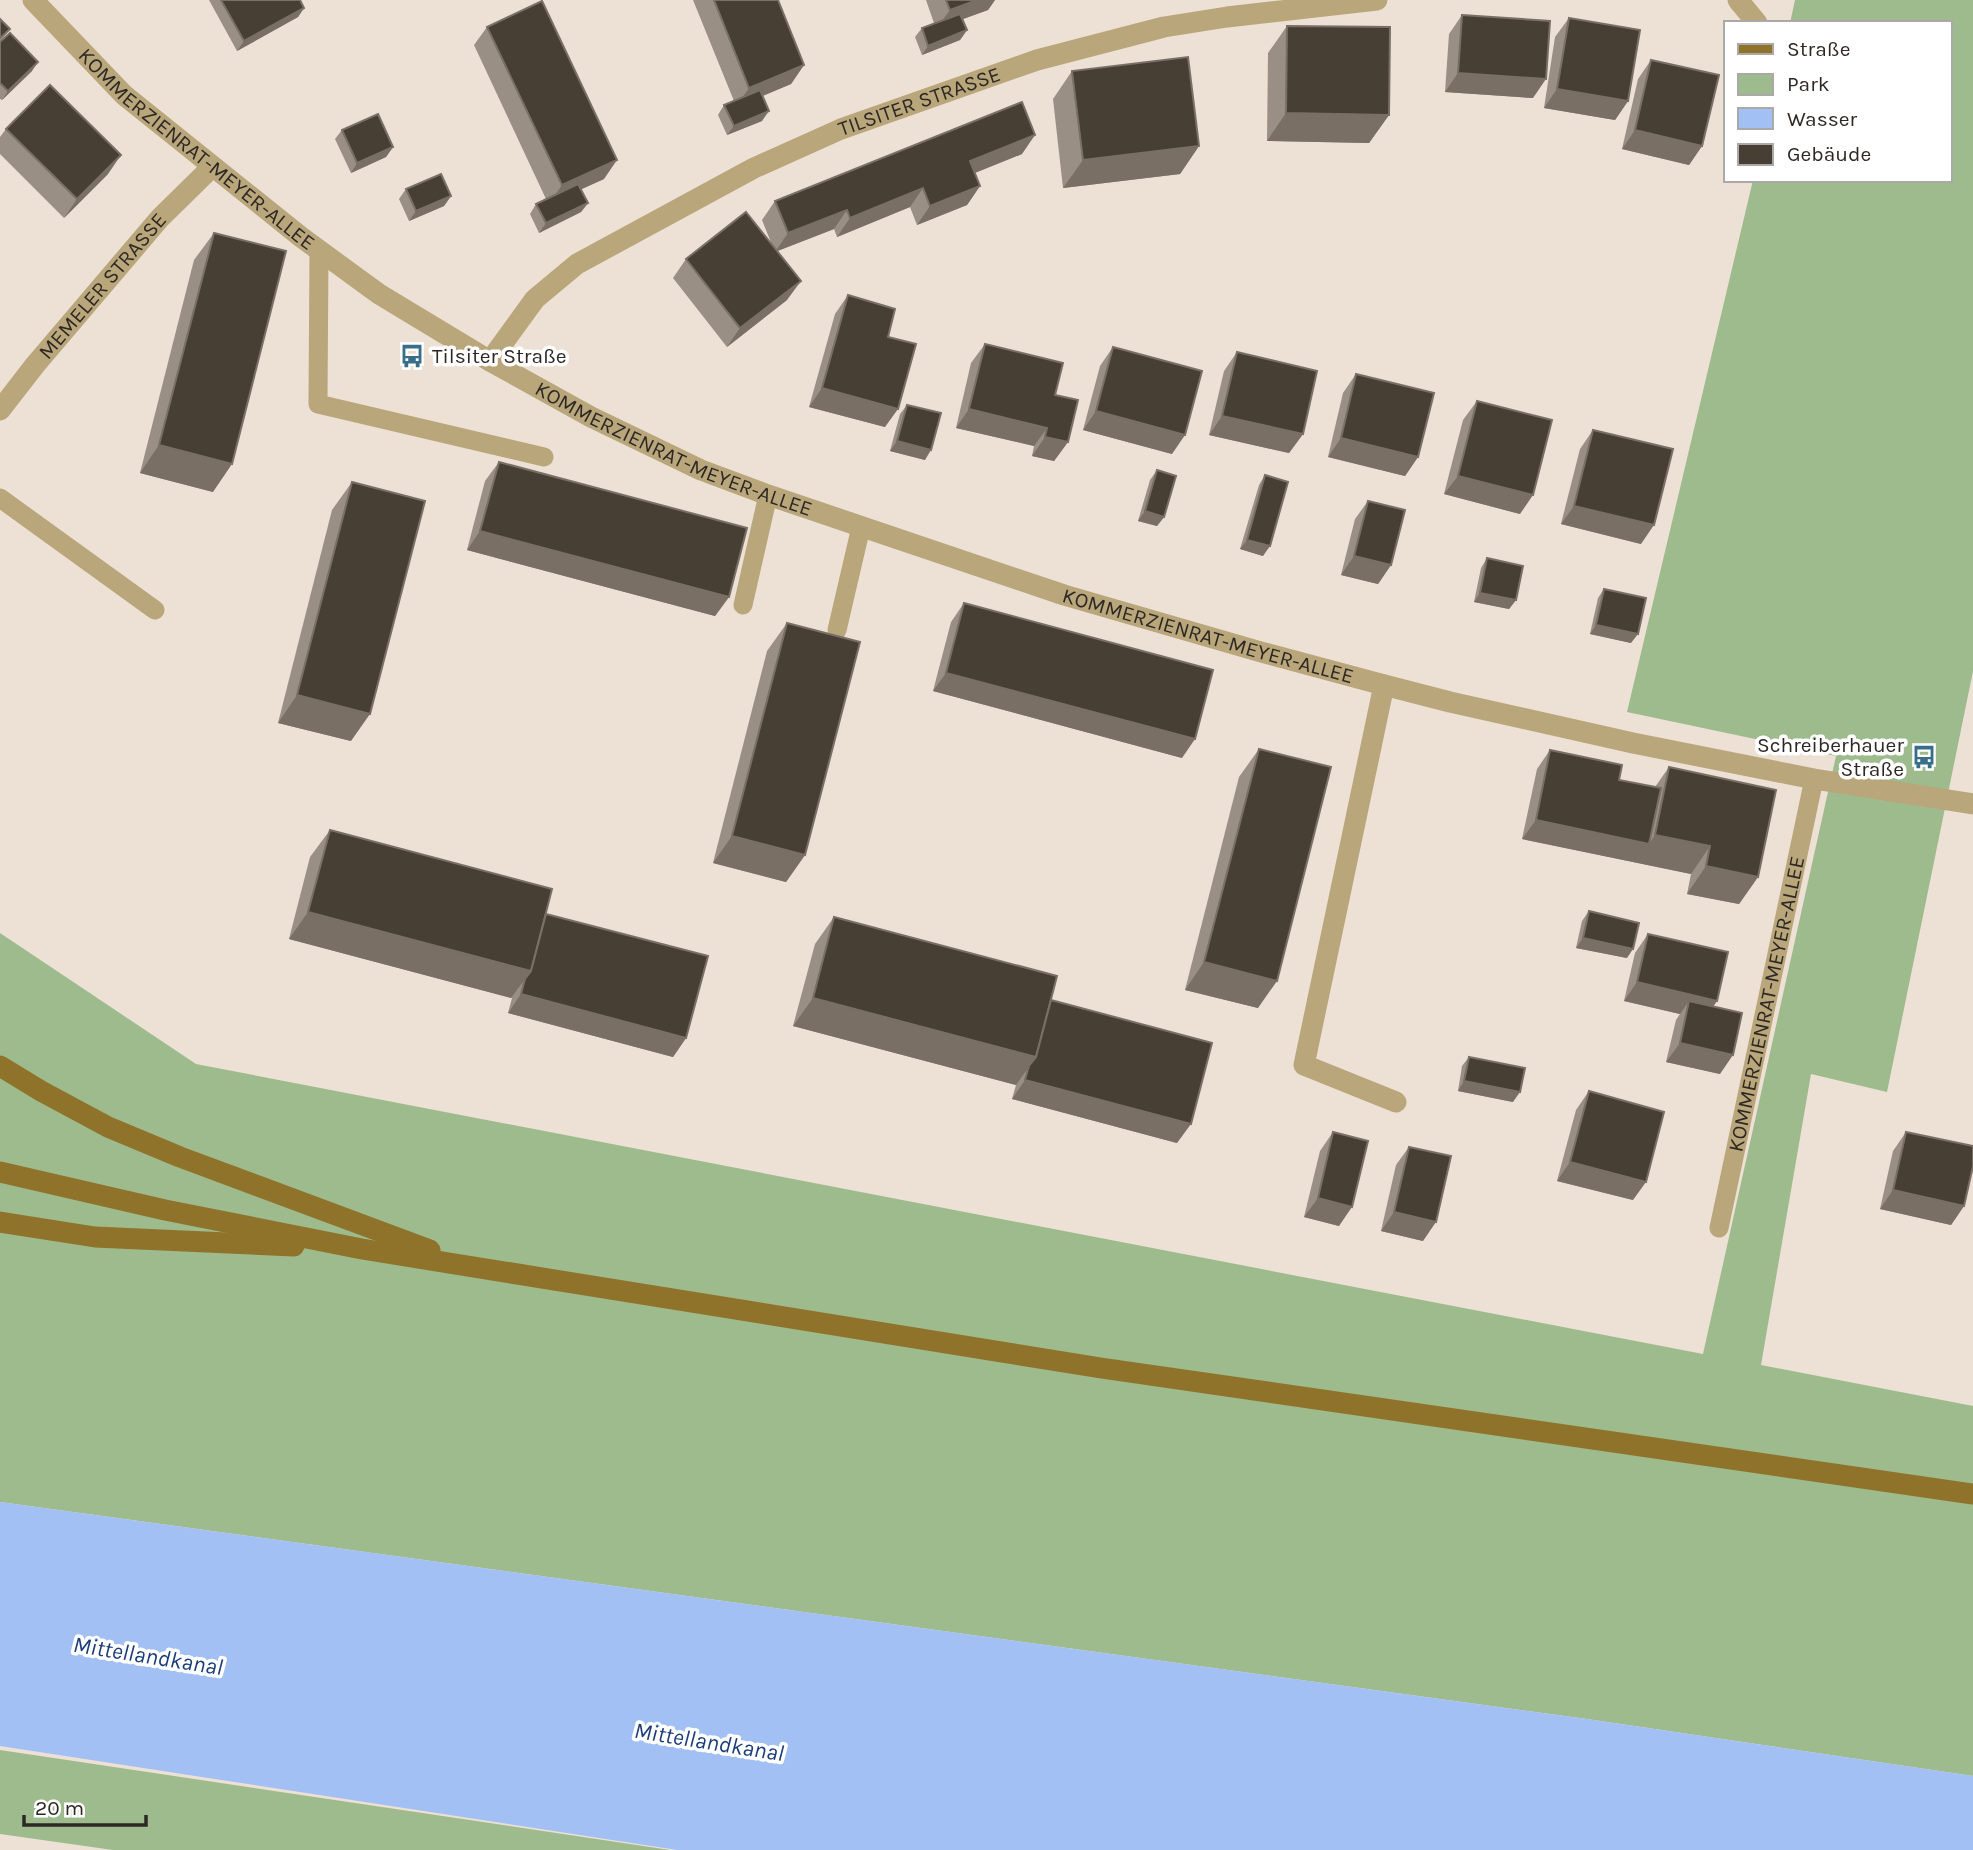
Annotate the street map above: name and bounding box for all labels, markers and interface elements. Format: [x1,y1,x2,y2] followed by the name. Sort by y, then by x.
[1724,21,1952,182] legend
[1787,37,1850,61] text: Straße
[74,43,320,255] street label: KOMMERZIENRAT-MEYER-ALLEE
[835,62,1004,141] street label: TILSITER STRASSE
[1787,72,1830,96] text: Park
[1787,107,1858,131] text: Wasser
[1787,142,1871,166] text: Gebäude
[34,208,171,364] street label: MEMELER STRASSE
[398,342,426,370] bus stop icon: Tilsiter Straße
[432,344,567,368] place label: Tilsiter Straße
[531,376,815,521] street label: KOMMERZIENRAT-MEYER-ALLEE
[1060,583,1356,688] street label: KOMMERZIENRAT-MEYER-ALLEE
[1757,733,1904,781] place label: Schreiberhauer Straße
[1910,743,1938,771] bus stop icon: Schreiberhauer Straße
[1723,854,1809,1154] street label: KOMMERZIENRAT-MEYER-ALLEE
[71,1631,225,1681] water label: Mittellandkanal
[632,1717,786,1767] water label: Mittellandkanal
[24,1784,147,1828] scale bar
[35,1796,84,1820] text: 20 m

